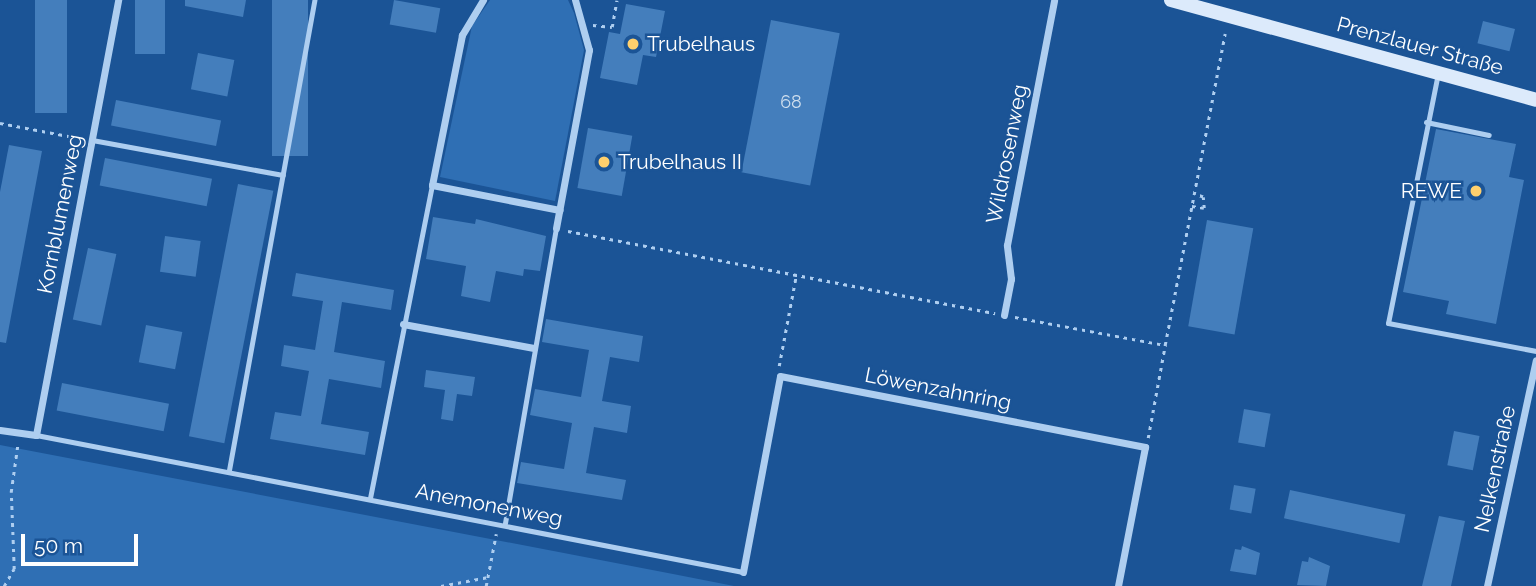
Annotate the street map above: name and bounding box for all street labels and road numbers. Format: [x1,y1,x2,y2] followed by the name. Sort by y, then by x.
[1334,12,1506,80] street label: Prenzlauer Straße
[981,82,1033,226] street label: Wildrosenweg
[32,132,88,296] street label: Kornblumenweg
[863,362,1013,416] street label: Löwenzahnring
[1469,403,1521,535] street label: Nelkenstraße
[413,478,565,532] street label: Anemonenweg

